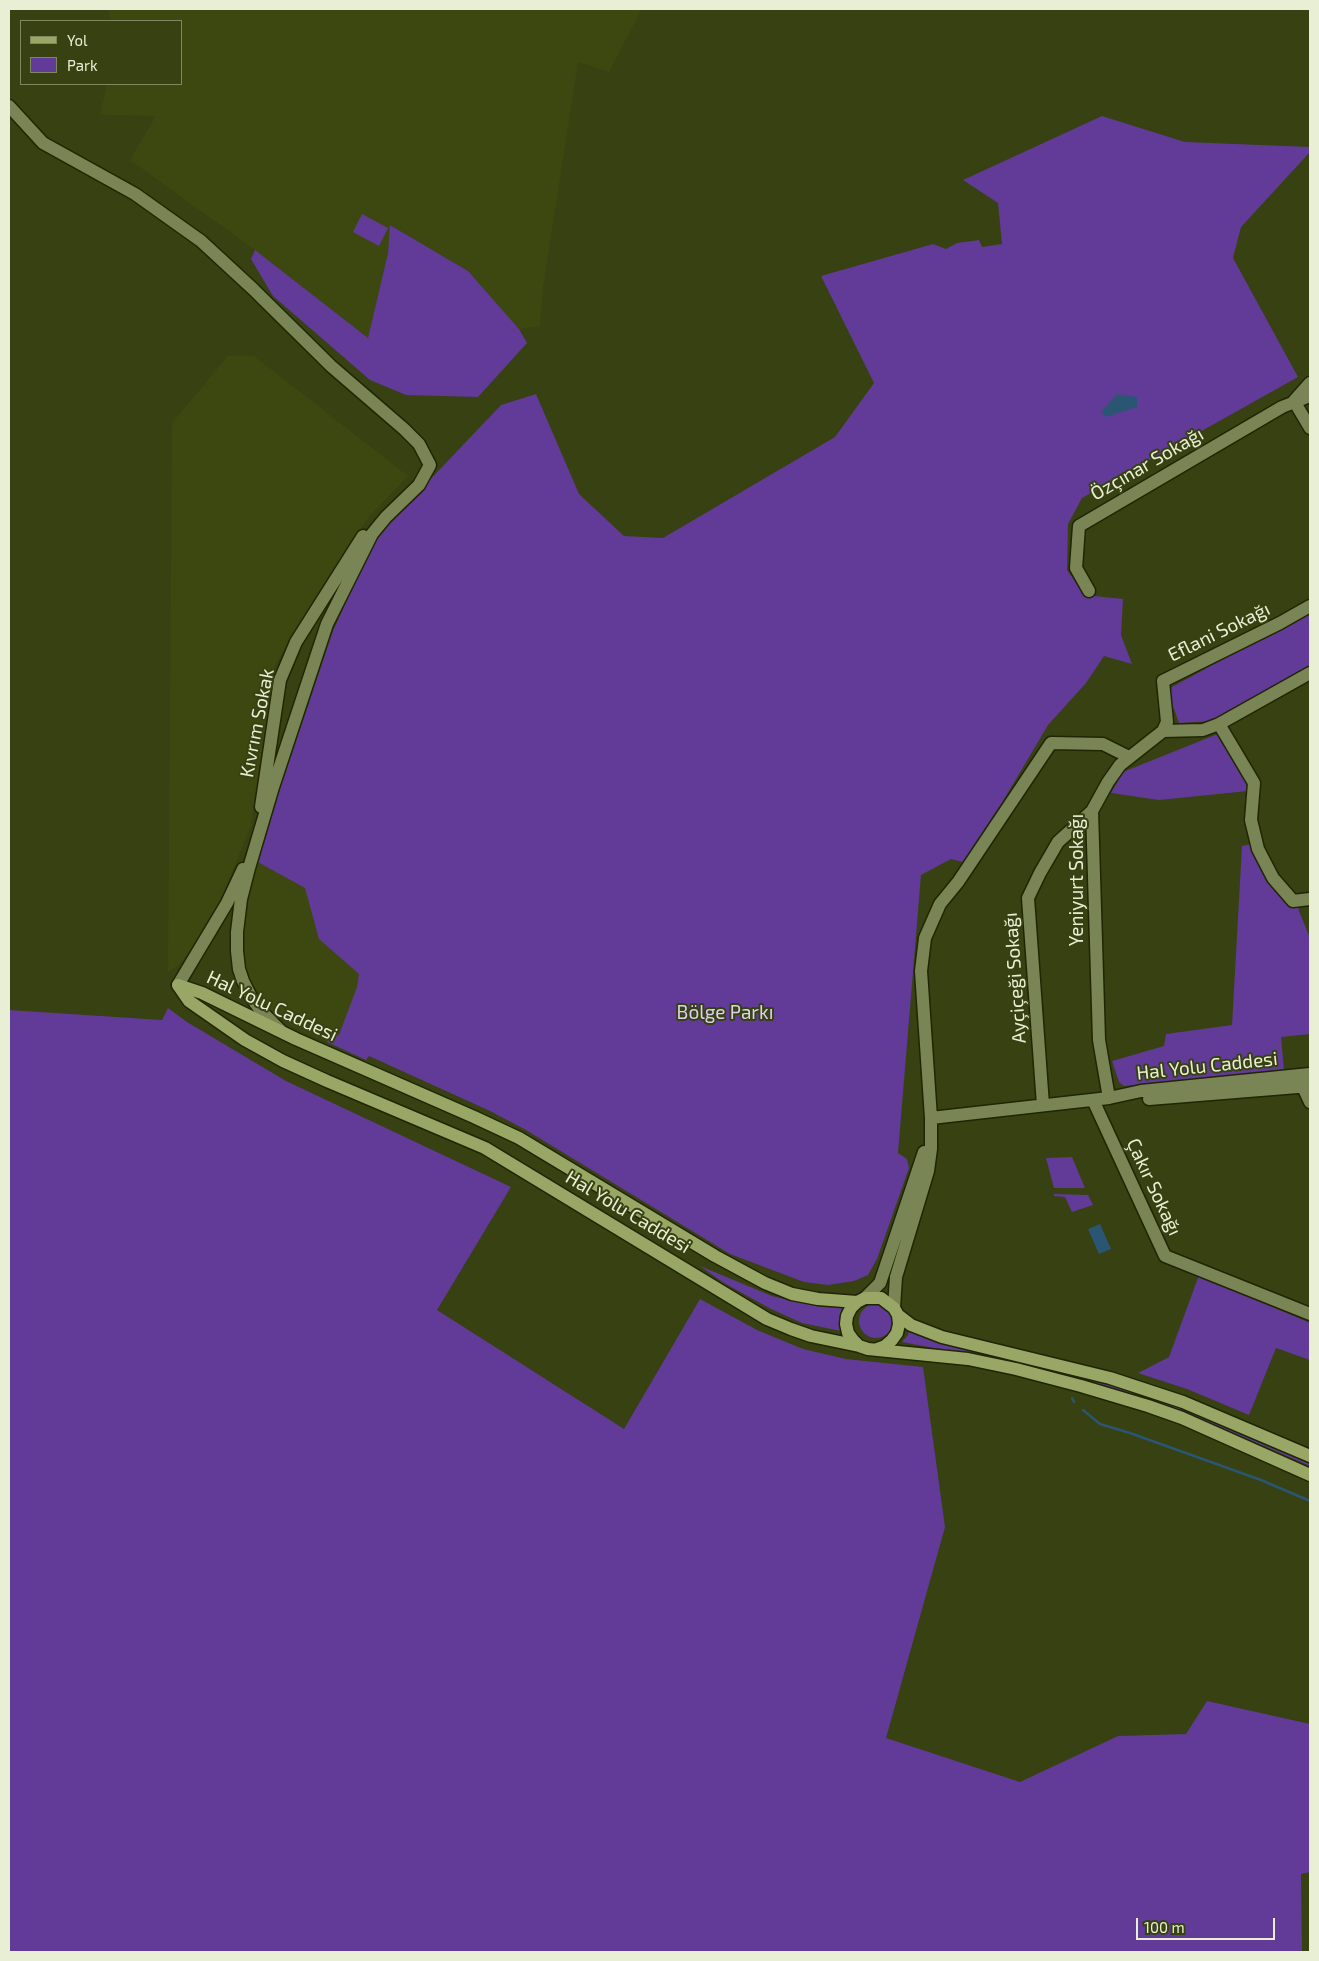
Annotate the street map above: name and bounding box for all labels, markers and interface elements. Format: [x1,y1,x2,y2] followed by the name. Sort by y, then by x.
[20,20,182,85] legend
[67,31,88,49] text: Yol
[67,56,98,74] text: Park
[1086,422,1208,506] street label: Özçınar Sokağı
[1164,598,1274,666] street label: Eflani Sokağı
[235,667,279,779] street label: Kıvrım Sokak
[1066,814,1088,946] street label: Yeniyurt Sokağı
[999,912,1031,1044] street label: Ayçiçeği Sokağı
[203,966,341,1046] street label: Hal Yolu Caddesi
[677,1002,773,1024] park label: Bölge Parkı
[1135,1047,1279,1085] street label: Hal Yolu Caddesi
[1122,1135,1186,1239] street label: Çakır Sokağı
[561,1166,695,1258] street label: Hal Yolu Caddesi
[1139,1908,1278,1940] scale bar
[1144,1918,1185,1936] text: 100 m

